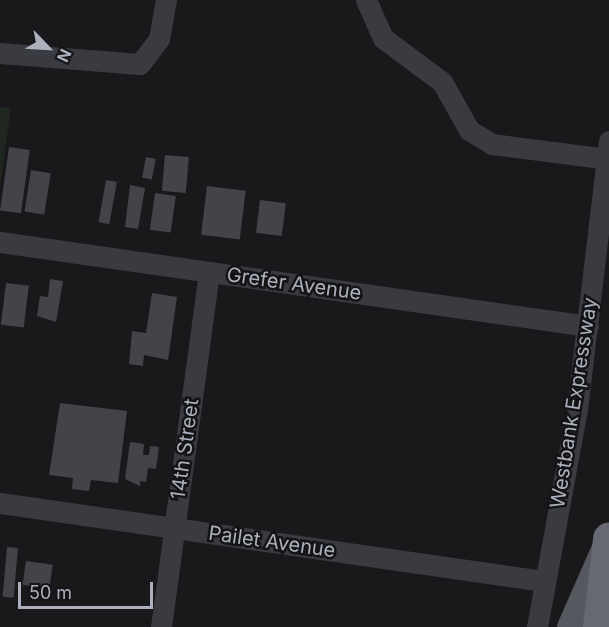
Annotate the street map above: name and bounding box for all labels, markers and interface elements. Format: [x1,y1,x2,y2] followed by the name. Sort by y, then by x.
[18,18,78,78] north arrow
[53,46,76,65] text: N
[225,263,363,305] street label: Grefer Avenue
[545,296,603,510] street label: Westbank Expressway
[166,397,204,501] street label: 14th Street
[207,521,337,563] street label: Pailet Avenue
[21,570,156,608] scale bar
[29,582,72,603] text: 50 m

